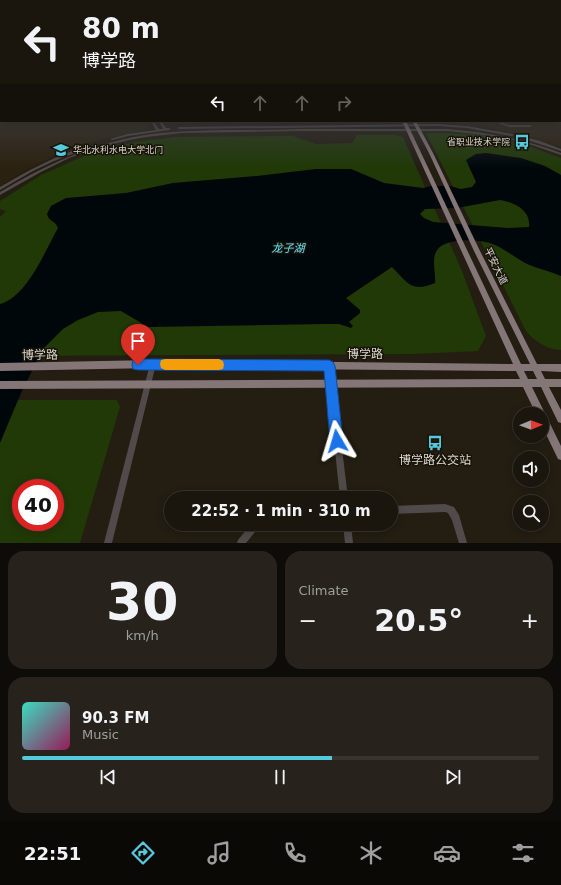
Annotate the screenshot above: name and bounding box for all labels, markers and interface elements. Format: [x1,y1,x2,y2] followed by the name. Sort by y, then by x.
[82,12,160,45] text: 80 m
[16,16,68,68] icon: left
[82,50,136,71] text: 博学路
[207,92,229,114] icon: left
[249,92,271,114] icon: ahead
[291,92,313,114] icon: ahead
[333,92,355,114] icon: right
[513,133,531,151] bus stop icon: 省职业技术学院
[447,137,510,147] place label: 省职业技术学院
[52,141,70,159] school or university icon: 华北水利水电大学北门
[73,144,163,155] place label: 华北水利水电大学北门
[272,242,306,255] water label: 龙子湖
[482,246,510,286] street label: 平安大道
[121,324,155,365] pin
[127,330,149,352] icon: arrive
[347,347,383,361] street label: 博学路
[22,348,58,362] street label: 博学路
[513,407,549,443] north arrow
[513,407,549,531] map controls
[316,420,358,462] position arrow
[426,434,444,452] bus stop icon: 博学路公交站
[513,451,549,487] button: sound
[399,453,471,467] place label: 博学路公交站
[12,479,64,531] speed limit sign: 40
[513,495,549,531] button: search
[191,502,371,520] text: 22:52 · 1 min · 310 m
[106,572,178,632] text: 30
[299,583,349,598] text: Climate
[374,603,463,638] text: 20.5°
[299,608,317,633] text: −
[521,608,539,633] text: +
[126,628,159,643] text: km/h
[82,709,149,727] text: 90.3 FM
[82,727,119,742] text: Music
[97,766,119,788] icon: previous
[269,766,291,788] icon: pause
[442,766,464,788] icon: next
[129,839,157,867] icon: directions
[205,839,233,867] icon: music
[281,839,309,867] icon: phone
[357,839,385,867] icon: climate
[433,839,461,867] icon: car
[509,839,537,867] icon: filters
[24,843,81,864] text: 22:51

